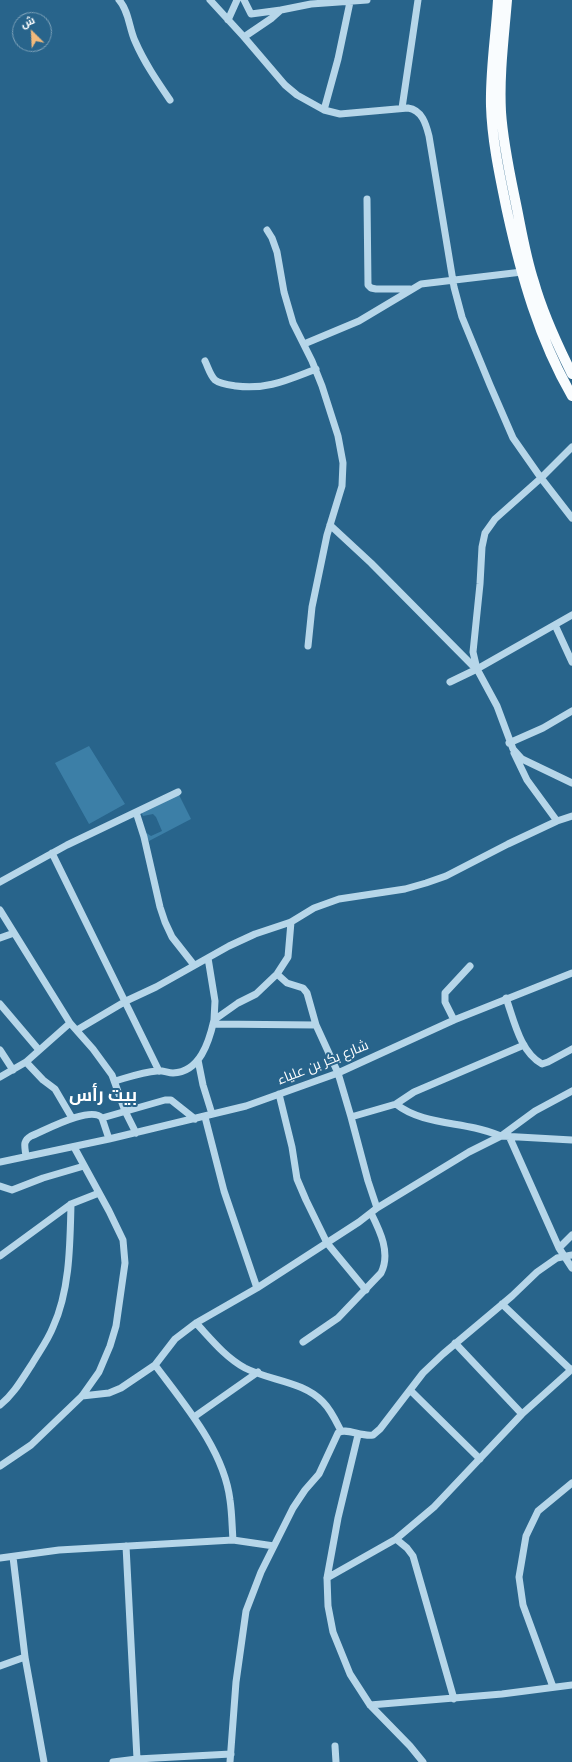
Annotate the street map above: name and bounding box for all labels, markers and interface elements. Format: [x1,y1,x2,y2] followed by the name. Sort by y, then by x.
[12,12,52,52] north arrow
[18,13,37,31] text: ش
[275,1037,371,1089] street label: شارع بكر بن علياء
[69,1085,137,1107] district label: بيت رأس

